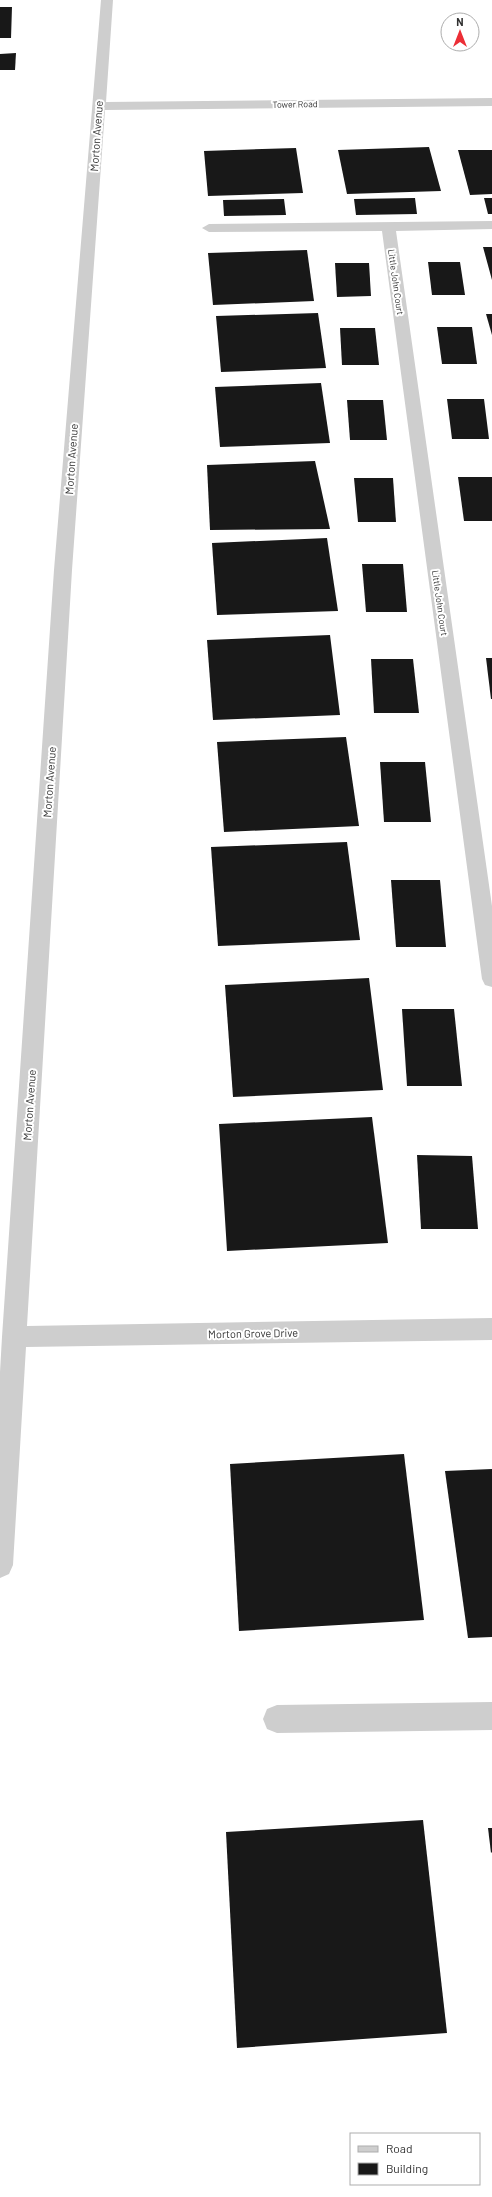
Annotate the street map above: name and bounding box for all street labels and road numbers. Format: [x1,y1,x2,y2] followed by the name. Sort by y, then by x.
[272,98,318,110] street label: Tower Road
[87,100,105,172] street label: Morton Avenue
[386,249,406,315] street label: Little John Court
[62,423,80,495] street label: Morton Avenue
[430,570,450,636] street label: Little John Court
[40,746,58,818] street label: Morton Avenue
[20,1069,38,1141] street label: Morton Avenue
[208,1326,298,1340] street label: Morton Grove Drive

